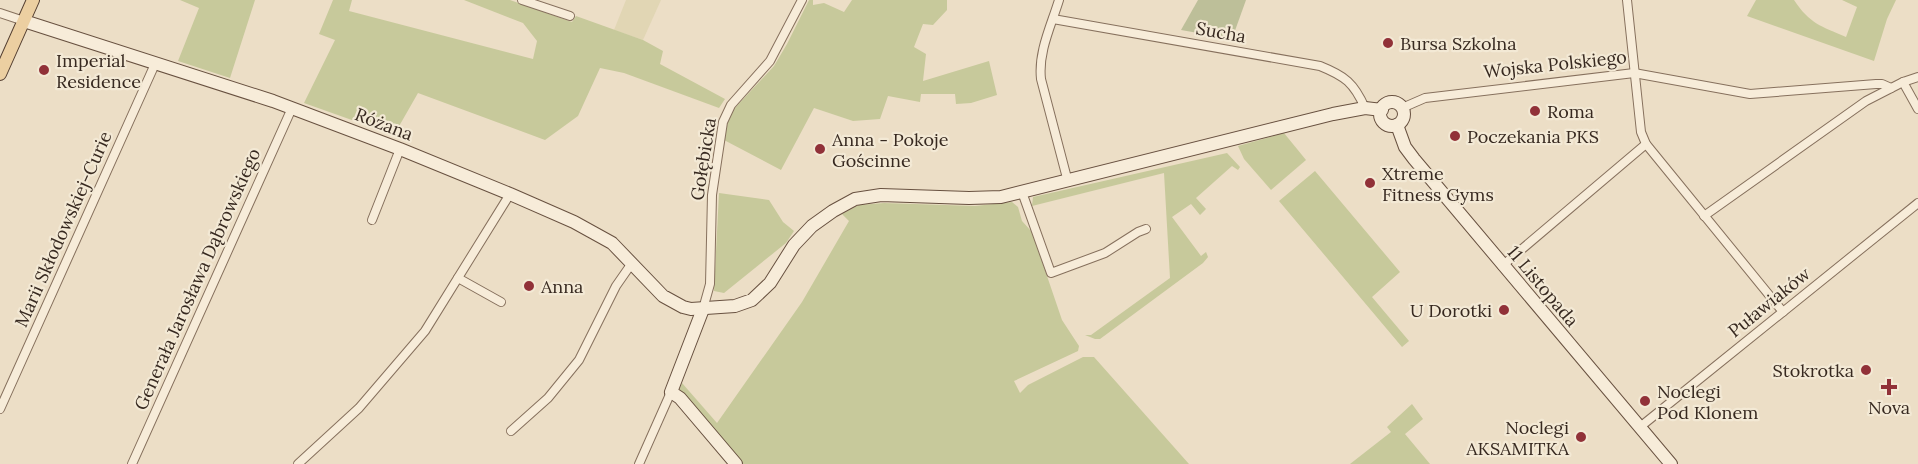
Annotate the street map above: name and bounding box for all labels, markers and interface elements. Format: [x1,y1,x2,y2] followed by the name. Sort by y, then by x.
[1194,16,1248,48] street label: Sucha
[1400,32,1517,55] place label: Bursa Szkolna
[1381,36,1395,50] marker: Bursa Szkolna
[1482,45,1628,83] street label: Wojska Polskiego
[56,49,141,93] place label: Imperial Residence
[37,63,51,77] marker: Imperial Residence
[1547,100,1594,123] place label: Roma
[352,102,416,146] street label: Różana
[1528,104,1542,118] marker: Roma
[685,116,721,202] street label: Gołębicka
[1467,125,1599,148] place label: Poczekania PKS
[9,127,117,331] street label: Marii Skłodowskiej-Curie
[831,128,949,172] place label: Anna - Pokoje Gościnne
[1448,129,1462,143] marker: Poczekania PKS
[813,142,827,156] marker: Anna - Pokoje Gościnne
[129,144,265,414] street label: Generała Jarosława Dąbrowskiego
[1382,162,1494,206] place label: Xtreme Fitness Gyms
[1363,176,1377,190] marker: Xtreme Fitness Gyms
[1502,241,1584,331] street label: 11 Listopada
[1723,261,1815,342] street label: Puławiaków
[540,275,583,298] place label: Anna
[522,279,536,293] marker: Anna
[1410,299,1492,322] place label: U Dorotki
[1497,303,1511,317] marker: U Dorotki
[1773,359,1854,382] place label: Stokrotka
[1859,363,1873,377] marker: Stokrotka
[1657,380,1758,424] place label: Noclegi Pod Klonem
[1882,380,1896,394] marker: Nova
[1638,394,1652,408] marker: Noclegi Pod Klonem
[1868,396,1910,419] place label: Nova
[1465,416,1570,460] place label: Noclegi AKSAMITKA
[1574,430,1588,444] marker: Noclegi AKSAMITKA

